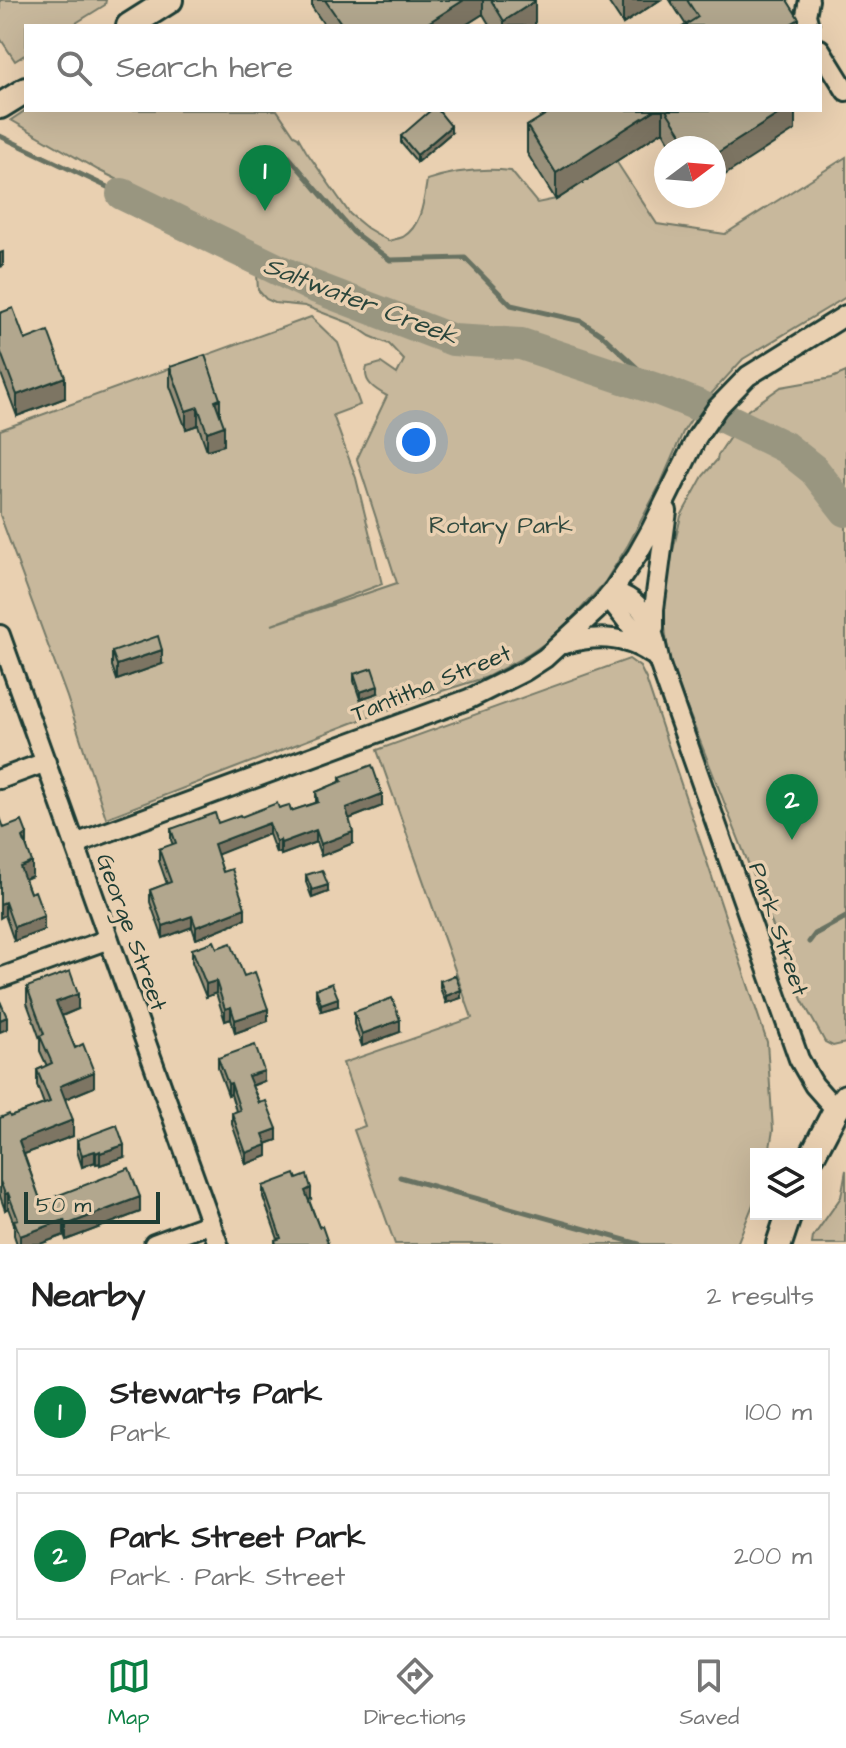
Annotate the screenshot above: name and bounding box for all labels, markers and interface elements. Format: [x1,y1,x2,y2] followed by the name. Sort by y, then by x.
[24,24,822,112] search box
[52,46,96,90] icon: search
[116,47,293,89] text: Search here
[654,136,726,208] north arrow
[239,145,291,211] pin: 1
[259,247,464,355] water label: Saltwater Creek
[396,422,436,462] your location
[429,509,573,544] park label: Rotary Park
[346,636,517,732] street label: Tantitha Street
[766,774,818,840] pin: 2
[86,849,175,1016] street label: George Street
[739,858,817,1001] street label: Park Street
[750,1148,822,1220] map controls
[750,1148,822,1220] button: layers
[24,1188,160,1224] scale bar
[36,1190,91,1221] text: 50 m
[32,1272,146,1320] text: Nearby
[706,1278,814,1314] text: 2 results
[110,1373,322,1415] text: Stewarts Park
[58,1394,62,1430] text: 1
[745,1394,812,1430] text: 100 m
[110,1415,170,1451] text: Park
[110,1517,365,1559] text: Park Street Park
[53,1538,67,1574] text: 2
[734,1538,812,1574] text: 200 m
[110,1559,345,1595] text: Park · Park Street
[107,1654,151,1733] tab: Map
[364,1654,466,1733] tab: Directions
[679,1654,739,1733] tab: Saved

